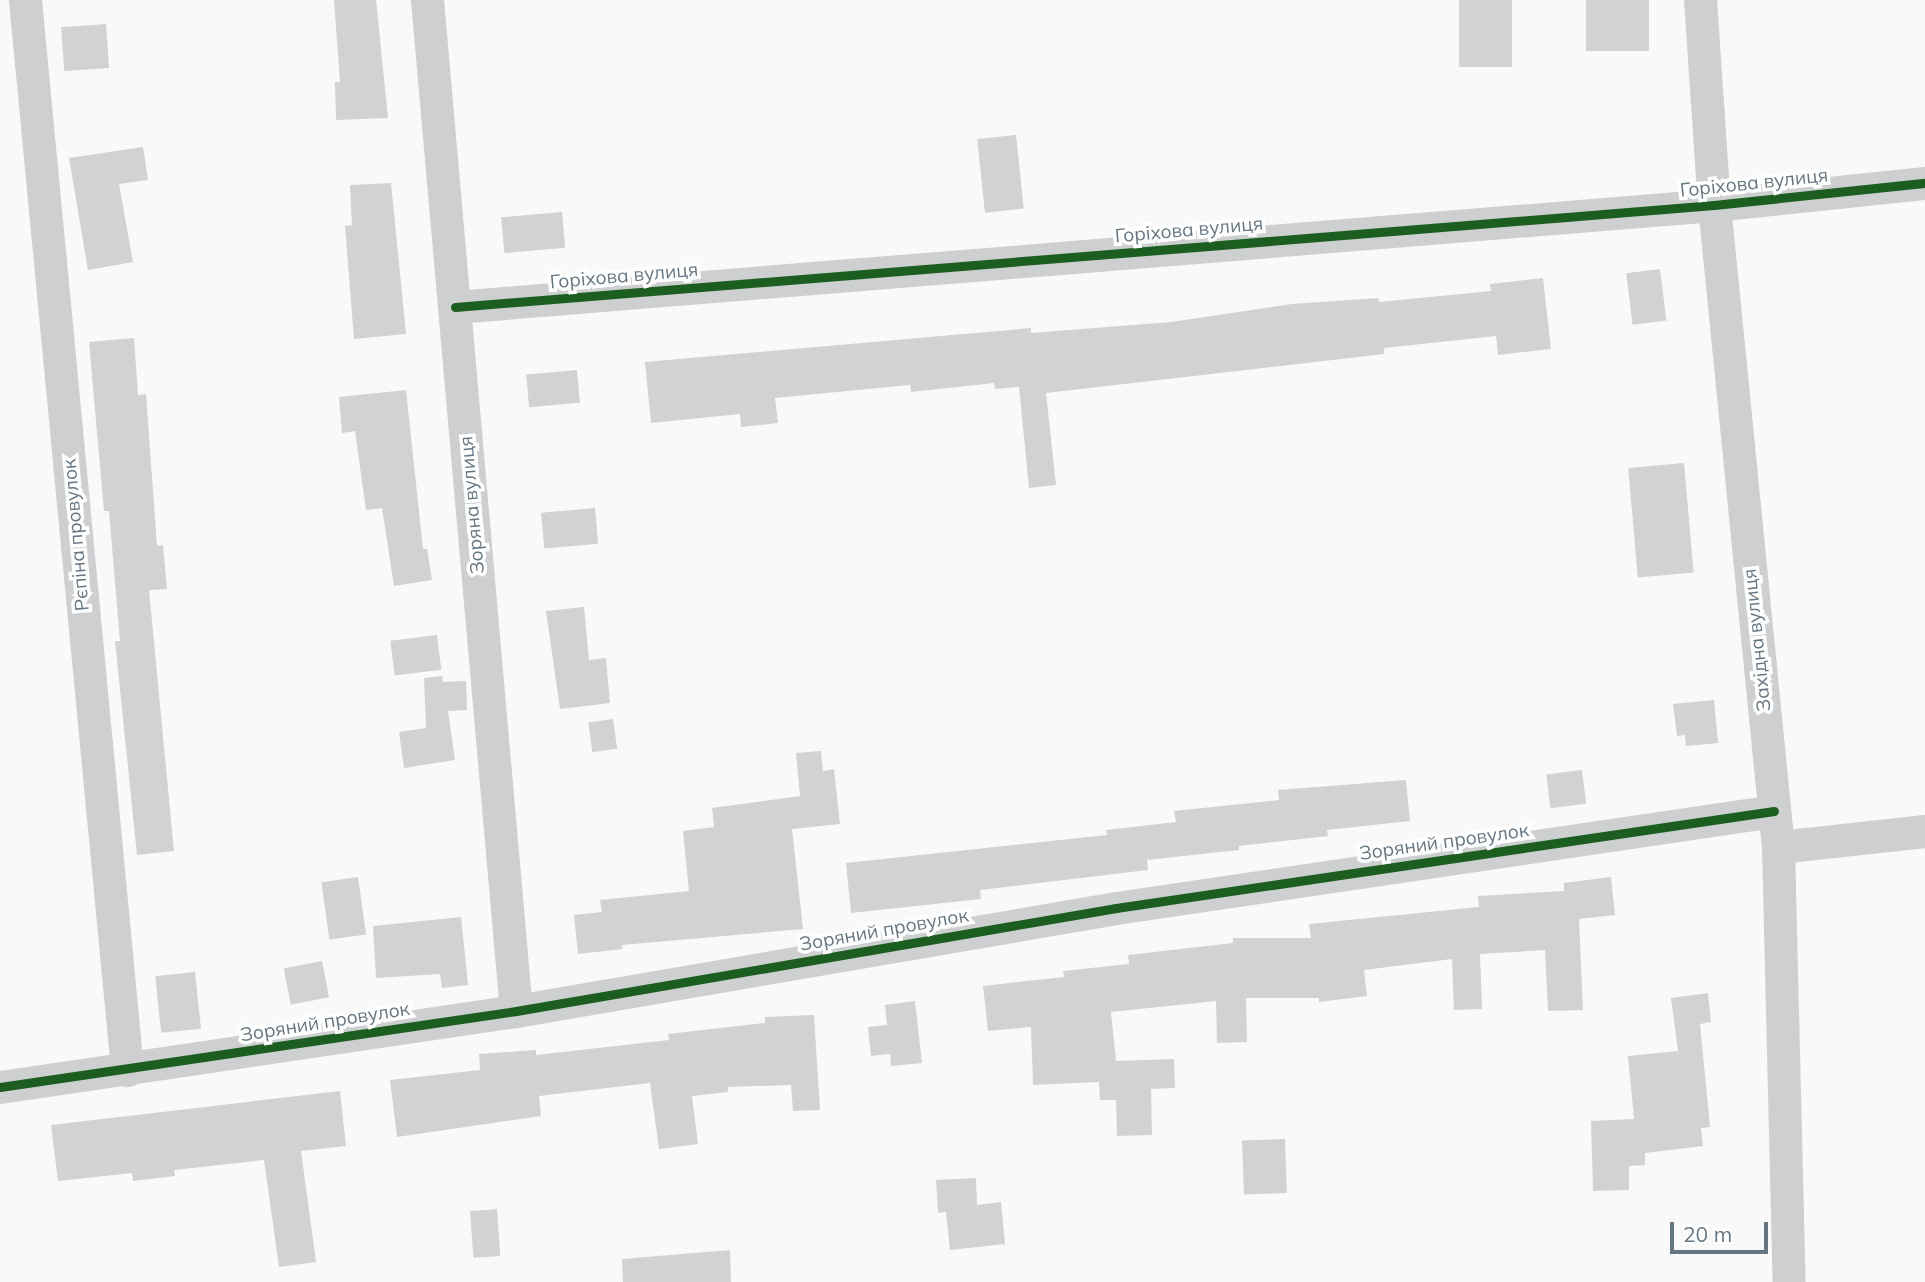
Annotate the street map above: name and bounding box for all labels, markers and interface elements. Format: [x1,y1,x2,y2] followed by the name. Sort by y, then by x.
[1679,164,1829,202] street label: Горіхова вулиця
[1114,212,1264,248] street label: Горіхова вулиця
[549,258,699,294] street label: Горіхова вулиця
[455,435,489,575] street label: Зоряна вулиця
[58,458,94,612] street label: Рєпіна провулок
[1738,568,1776,712] street label: Західна вулиця
[1358,819,1530,865] street label: Зоряний провулок
[798,904,970,956] street label: Зоряний провулок
[239,997,411,1047] street label: Зоряний провулок
[1673,1208,1771,1252] scale bar
[1683,1221,1732,1247] text: 20 m

